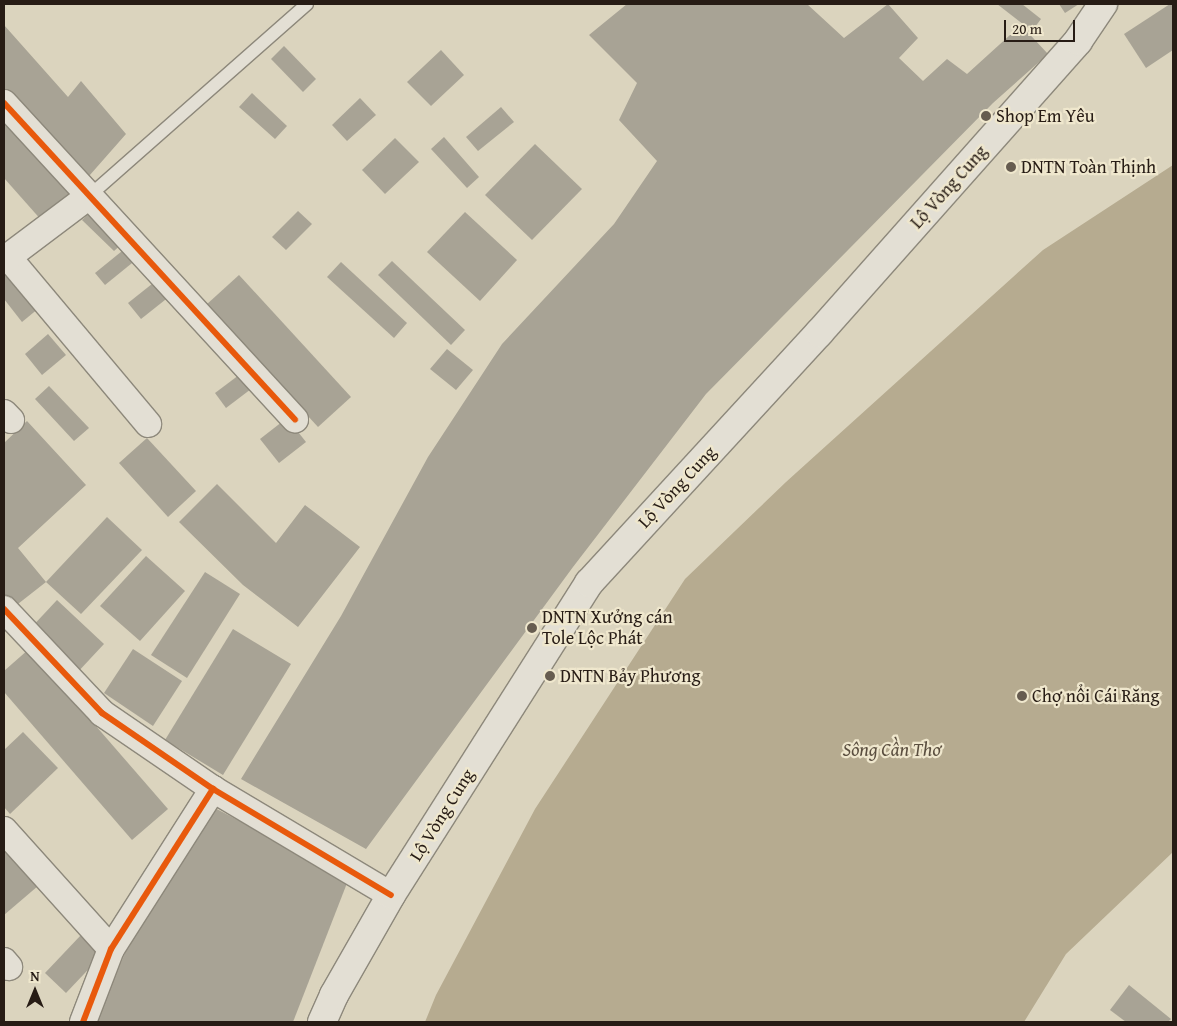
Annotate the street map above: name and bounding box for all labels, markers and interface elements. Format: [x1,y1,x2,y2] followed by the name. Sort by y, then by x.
[1007,10,1078,42] scale bar
[1012,18,1042,39] text: 20 m
[996,105,1095,127] place label: Shop Em Yêu
[980,110,992,122] marker: Shop Em Yêu
[906,141,992,233] street label: Lộ Vòng Cung
[1021,156,1156,178] place label: DNTN Toàn Thịnh
[1005,161,1017,173] marker: DNTN Toàn Thịnh
[633,441,721,533] street label: Lộ Vòng Cung
[542,607,673,650] place label: DNTN Xưởng cán Tole Lộc Phát
[526,622,538,634] marker: DNTN Xưởng cán Tole Lộc Phát
[560,665,700,687] place label: DNTN Bảy Phương
[544,670,556,682] marker: DNTN Bảy Phương
[1032,685,1159,707] place label: Chợ nổi Cái Răng
[1016,690,1028,702] marker: Chợ nổi Cái Răng
[843,739,941,761] water label: Sông Cần Thơ
[405,765,479,865] street label: Lộ Vòng Cung
[10,966,60,1016] north arrow
[30,966,40,986] text: N

